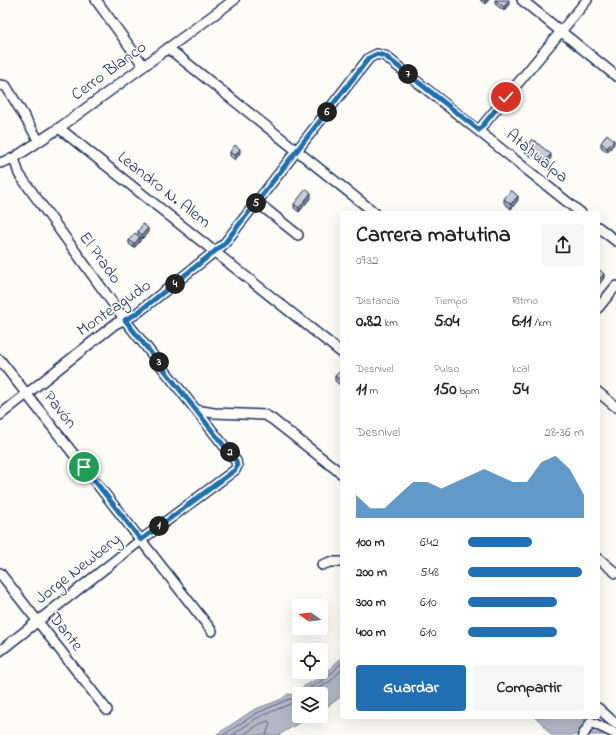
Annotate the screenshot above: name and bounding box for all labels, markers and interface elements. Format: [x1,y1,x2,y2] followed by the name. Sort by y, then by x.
[66,35,152,107] street label: Cerro Blanco
[398,64,418,84] pin: 7
[406,66,410,82] text: 7
[489,80,523,114] pin
[495,86,517,108] icon: check
[317,102,337,122] pin: 6
[325,104,329,120] text: 6
[501,123,573,189] street label: Atahualpa
[112,145,216,235] street label: Leandro N. Alem
[246,193,266,213] pin: 5
[253,195,259,211] text: 5
[356,220,511,252] text: Carrera matutina
[542,224,584,266] button: share
[73,227,128,289] street label: El Prado
[356,251,378,270] text: 09:32
[72,273,158,344] street label: Monteagudo
[165,274,185,294] pin: 4
[173,276,177,292] text: 4
[356,293,400,309] text: Distancia
[434,293,467,309] text: Tiempo
[512,293,538,309] text: Ritmo
[356,309,382,334] text: 0.82
[434,309,460,334] text: 5:04
[512,309,532,334] text: 6:11
[382,315,398,331] text: km
[532,315,551,331] text: /km
[149,352,169,372] pin: 3
[157,354,161,370] text: 3
[356,361,393,377] text: Desnivel
[434,361,459,377] text: Pulso
[512,361,530,377] text: kcal
[356,377,367,402] text: 11
[434,377,456,402] text: 150
[512,377,529,402] text: 54
[367,383,378,399] text: m
[456,383,480,399] text: bpm
[37,386,83,434] street label: Pavón
[356,423,400,442] text: Desnivel
[544,423,584,442] text: 28–36 m
[220,442,240,462] pin: 2
[227,444,233,460] text: 2
[67,450,101,484] pin
[73,456,95,478] icon: arrive
[149,516,169,536] pin: 1
[157,518,161,534] text: 1
[30,527,128,612] street label: Jorge Newbery
[356,533,385,552] text: 100 m
[420,533,439,552] text: 6:42
[356,563,387,582] text: 200 m
[420,563,439,582] text: 5:48
[356,593,386,612] text: 300 m
[420,593,437,612] text: 6:10
[292,599,328,635] north arrow
[292,599,328,723] map controls
[42,606,89,657] street label: Dante
[356,623,386,642] text: 400 m
[420,623,437,642] text: 6:10
[292,643,328,679] button: locate
[356,665,466,711] button: Guardar
[474,665,584,711] button: Compartir
[292,687,328,723] button: layers

